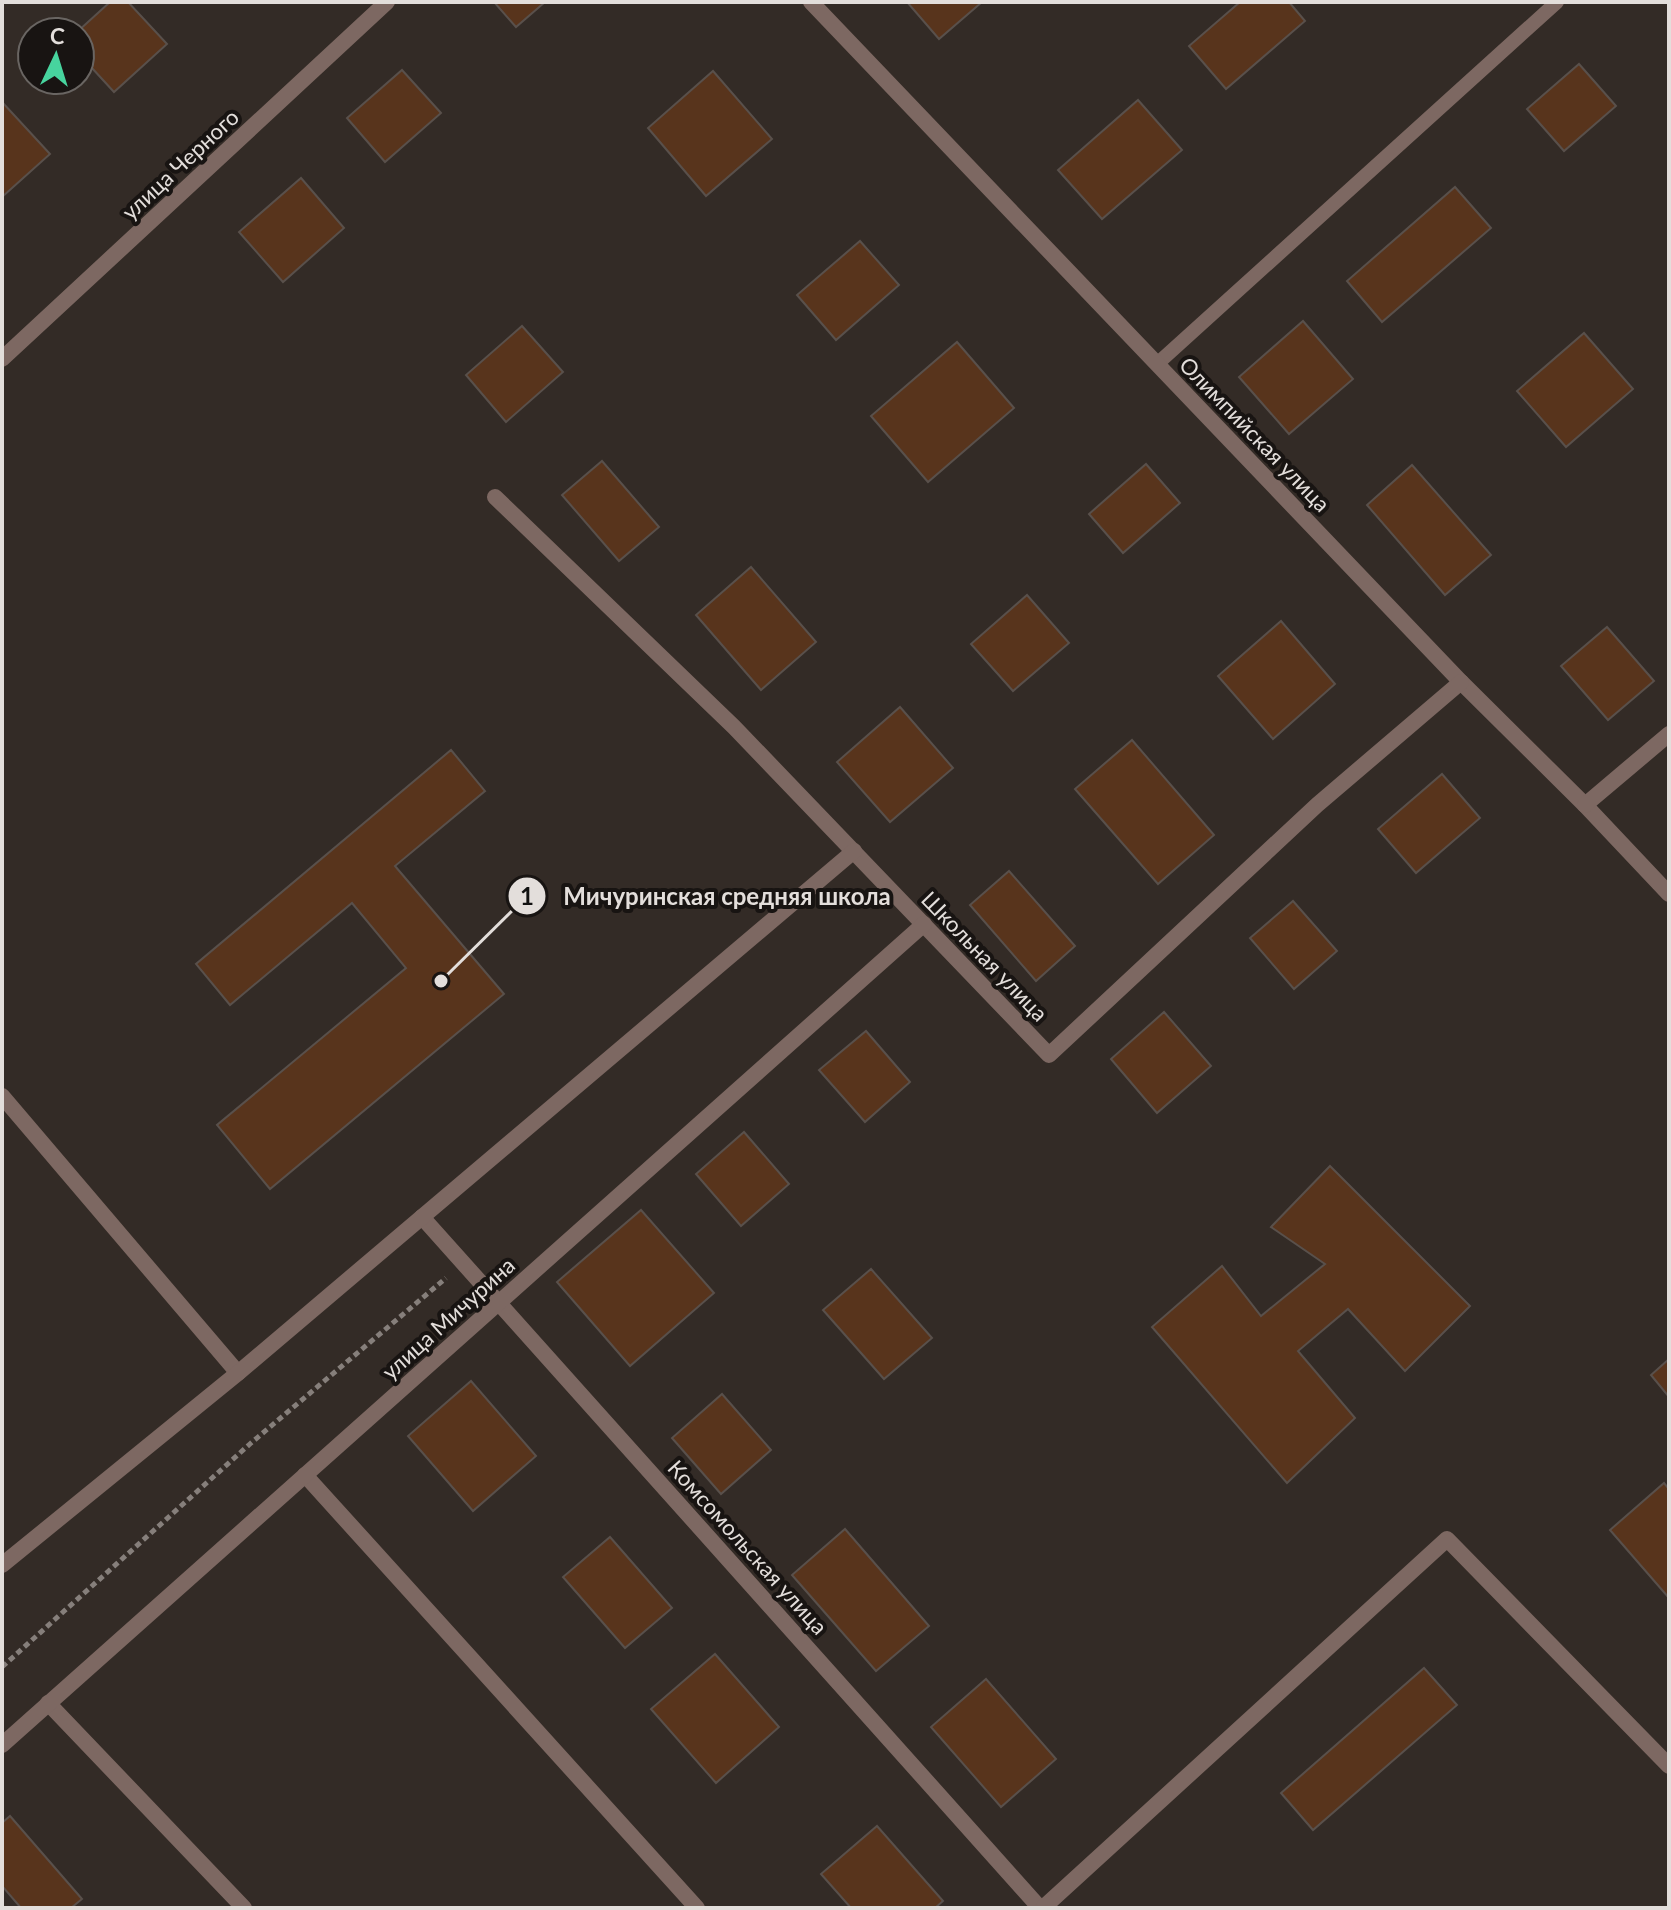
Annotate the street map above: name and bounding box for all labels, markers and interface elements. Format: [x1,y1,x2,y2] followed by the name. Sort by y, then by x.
[16,16,96,96] north arrow
[49,22,66,50] text: С
[116,103,244,225] street label: улица Черного
[1174,351,1336,517] street label: Олимпийская улица
[507,872,907,920] callout: Мичуринская средняя школа
[520,881,534,910] text: 1
[563,881,891,910] text: Мичуринская средняя школа
[916,886,1054,1026] street label: Школьная улица
[376,1251,520,1385] street label: улица Мичурина
[663,1454,833,1640] street label: Комсомольская улица

